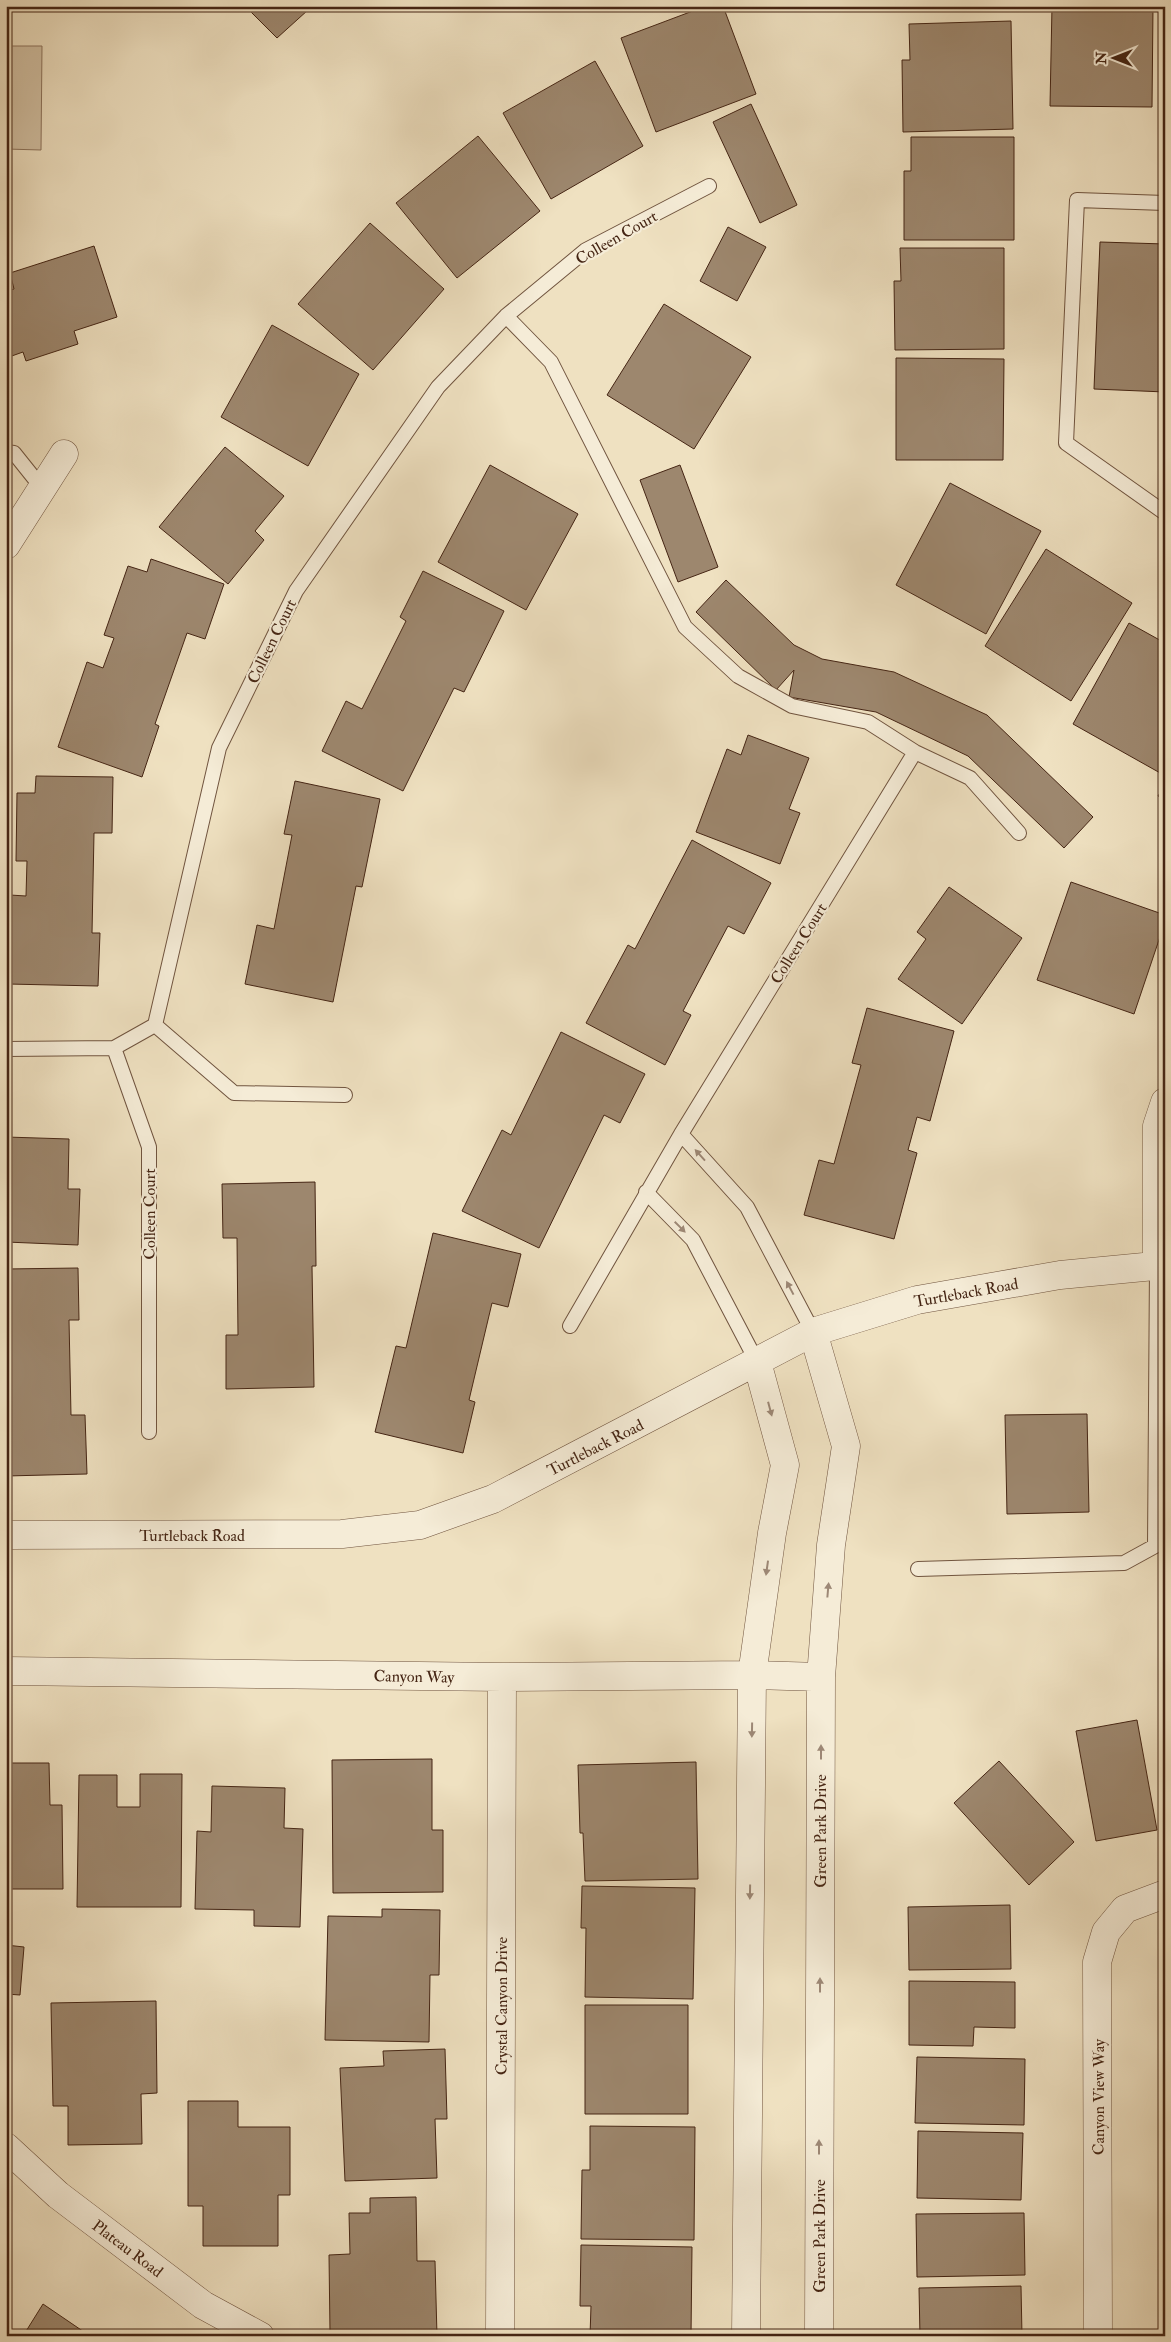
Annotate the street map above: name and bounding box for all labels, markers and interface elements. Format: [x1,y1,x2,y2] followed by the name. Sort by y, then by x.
[1088,32,1138,82] north arrow
[1093,51,1110,65] text: N
[572,206,661,269] street label: Colleen Court
[243,596,301,687] street label: Colleen Court
[766,900,832,988] street label: Colleen Court
[694,1149,706,1161] one-way arrow
[140,1168,160,1260] street label: Colleen Court
[674,1221,686,1233] one-way arrow
[912,1274,1020,1312] street label: Turtleback Road
[786,1281,794,1296] one-way arrow
[766,1402,774,1417] one-way arrow
[544,1415,647,1481] street label: Turtleback Road
[139,1526,245,1546] street label: Turtleback Road
[763,1561,771,1577] one-way arrow
[824,1582,832,1598] one-way arrow
[373,1666,456,1688] street label: Canyon Way
[748,1722,756,1738] one-way arrow
[817,1744,825,1760] one-way arrow
[811,1774,831,1888] street label: Green Park Drive
[746,1884,754,1900] one-way arrow
[492,1936,512,2075] street label: Crystal Canyon Drive
[816,1976,824,1992] one-way arrow
[1089,2038,1109,2155] street label: Canyon View Way
[815,2139,823,2155] one-way arrow
[810,2179,830,2293] street label: Green Park Drive
[88,2216,167,2282] street label: Plateau Road

